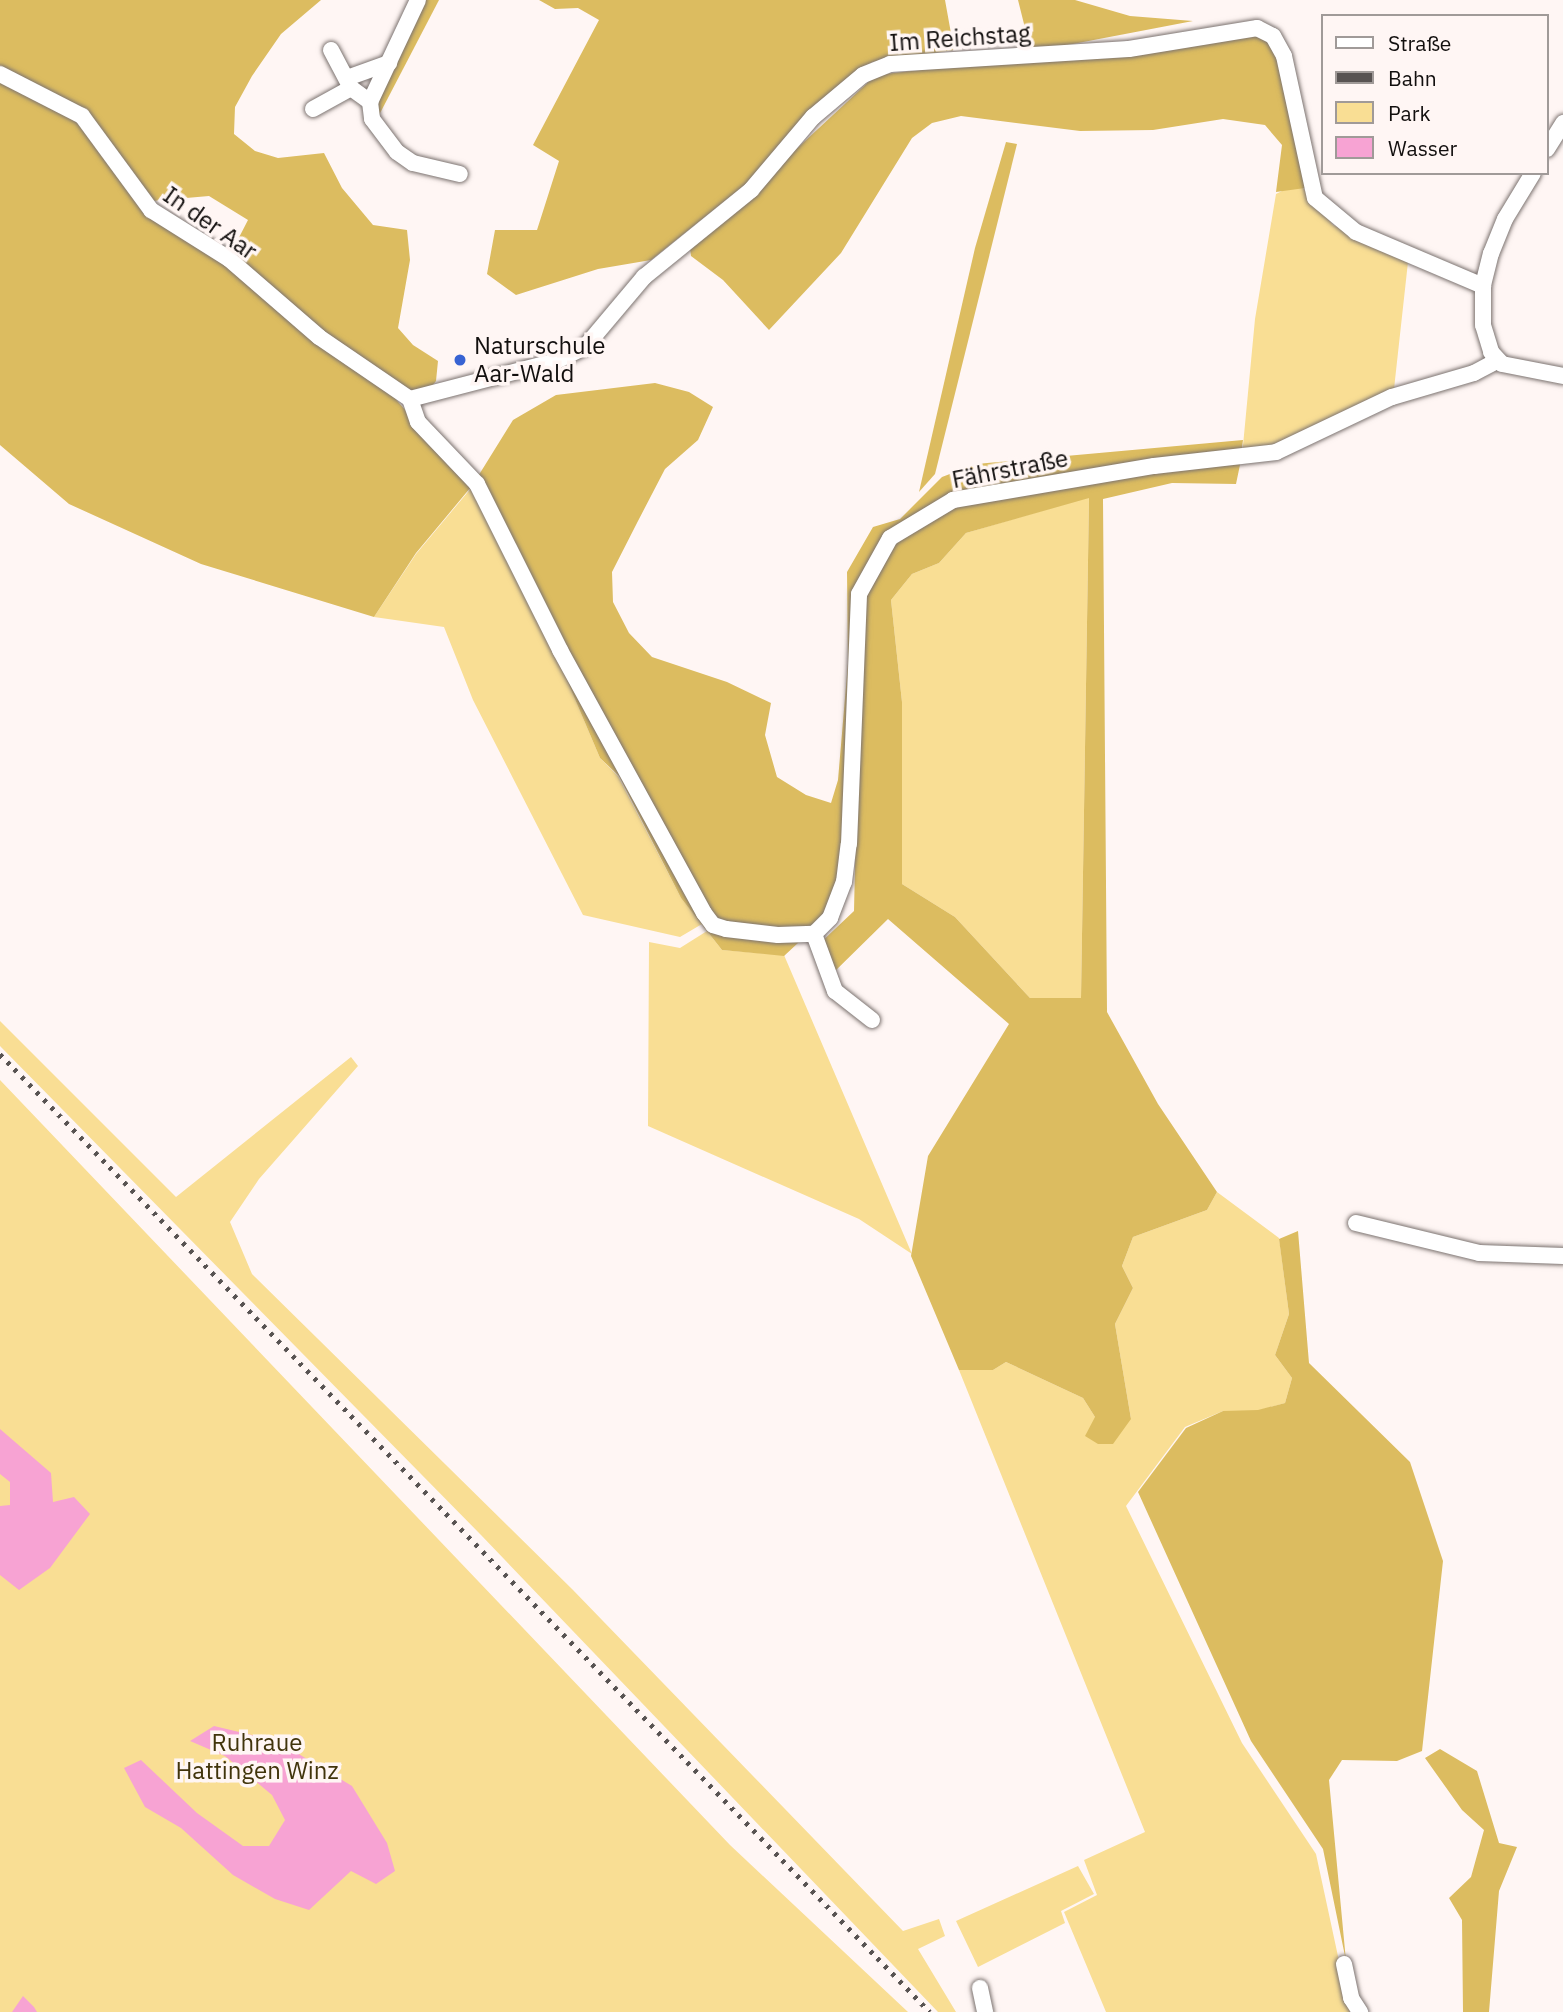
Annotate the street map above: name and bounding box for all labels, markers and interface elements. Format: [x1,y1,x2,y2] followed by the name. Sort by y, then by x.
[1322,14,1549,175] legend
[888,19,1032,57] street label: Im Reichstag
[1388,29,1451,57] text: Straße
[1388,64,1437,92] text: Bahn
[1388,99,1431,127] text: Park
[1388,134,1457,162] text: Wasser
[158,180,262,266] street label: In der Aar
[474,332,605,388] place label: Naturschule Aar-Wald
[452,352,468,368] marker: Naturschule Aar-Wald
[949,444,1071,494] street label: Fährstraße
[175,1729,339,1785] park label: Ruhraue Hattingen Winz

